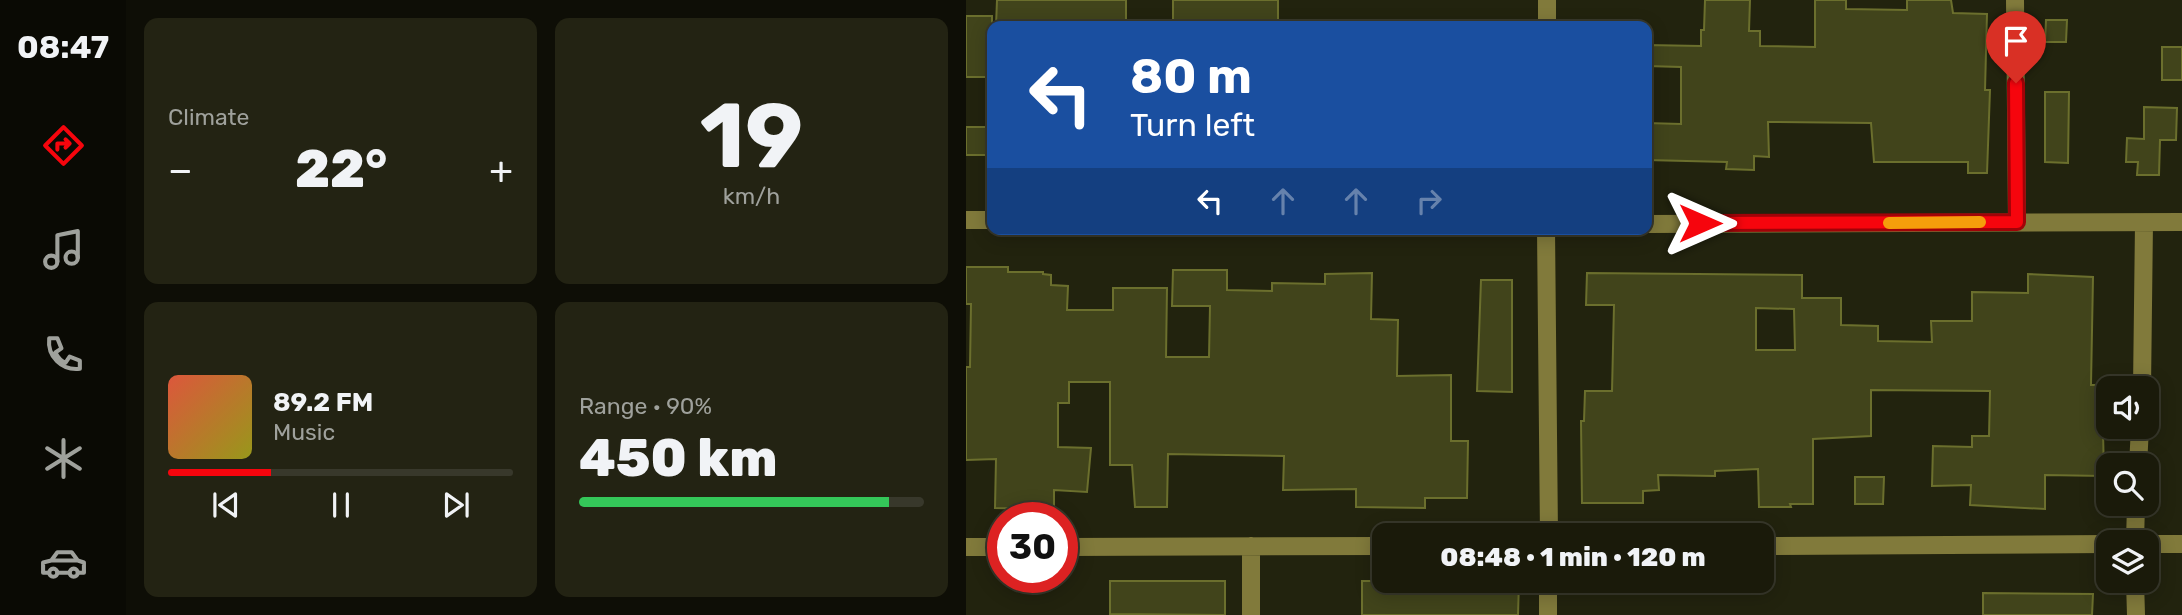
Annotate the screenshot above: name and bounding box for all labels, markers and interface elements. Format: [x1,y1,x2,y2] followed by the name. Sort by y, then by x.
[1986,11,2046,83] pin
[1997,22,2035,60] icon: arrive
[17,28,109,66] text: 08:47
[1130,47,1252,105] text: 80 m
[1015,49,1106,140] icon: left
[700,82,803,190] text: 19
[168,103,249,131] text: Climate
[1130,106,1255,144] text: Turn left
[39,121,88,170] icon: directions
[295,138,387,200] text: 22°
[168,147,193,193] text: −
[489,147,513,193] text: +
[723,182,780,210] text: km/h
[1191,182,1229,220] icon: left
[1264,182,1302,220] icon: ahead
[1337,182,1375,220] icon: ahead
[1410,182,1448,220] icon: right
[1663,186,1737,260] position arrow
[39,225,88,274] icon: music
[39,330,88,379] icon: phone
[2096,376,2159,593] map controls
[2096,376,2159,439] button: sound
[273,387,373,418] text: 89.2 FM
[579,392,712,420] text: Range · 90%
[273,418,335,446] text: Music
[579,427,777,489] text: 450 km
[39,434,88,483] icon: climate
[2096,453,2159,516] button: search
[207,486,245,524] icon: previous
[322,486,360,524] icon: pause
[437,486,475,524] icon: next
[987,502,1078,593] speed limit sign: 30
[2096,530,2159,593] button: layers
[39,538,88,587] icon: car
[1440,542,1706,573] text: 08:48 · 1 min · 120 m

